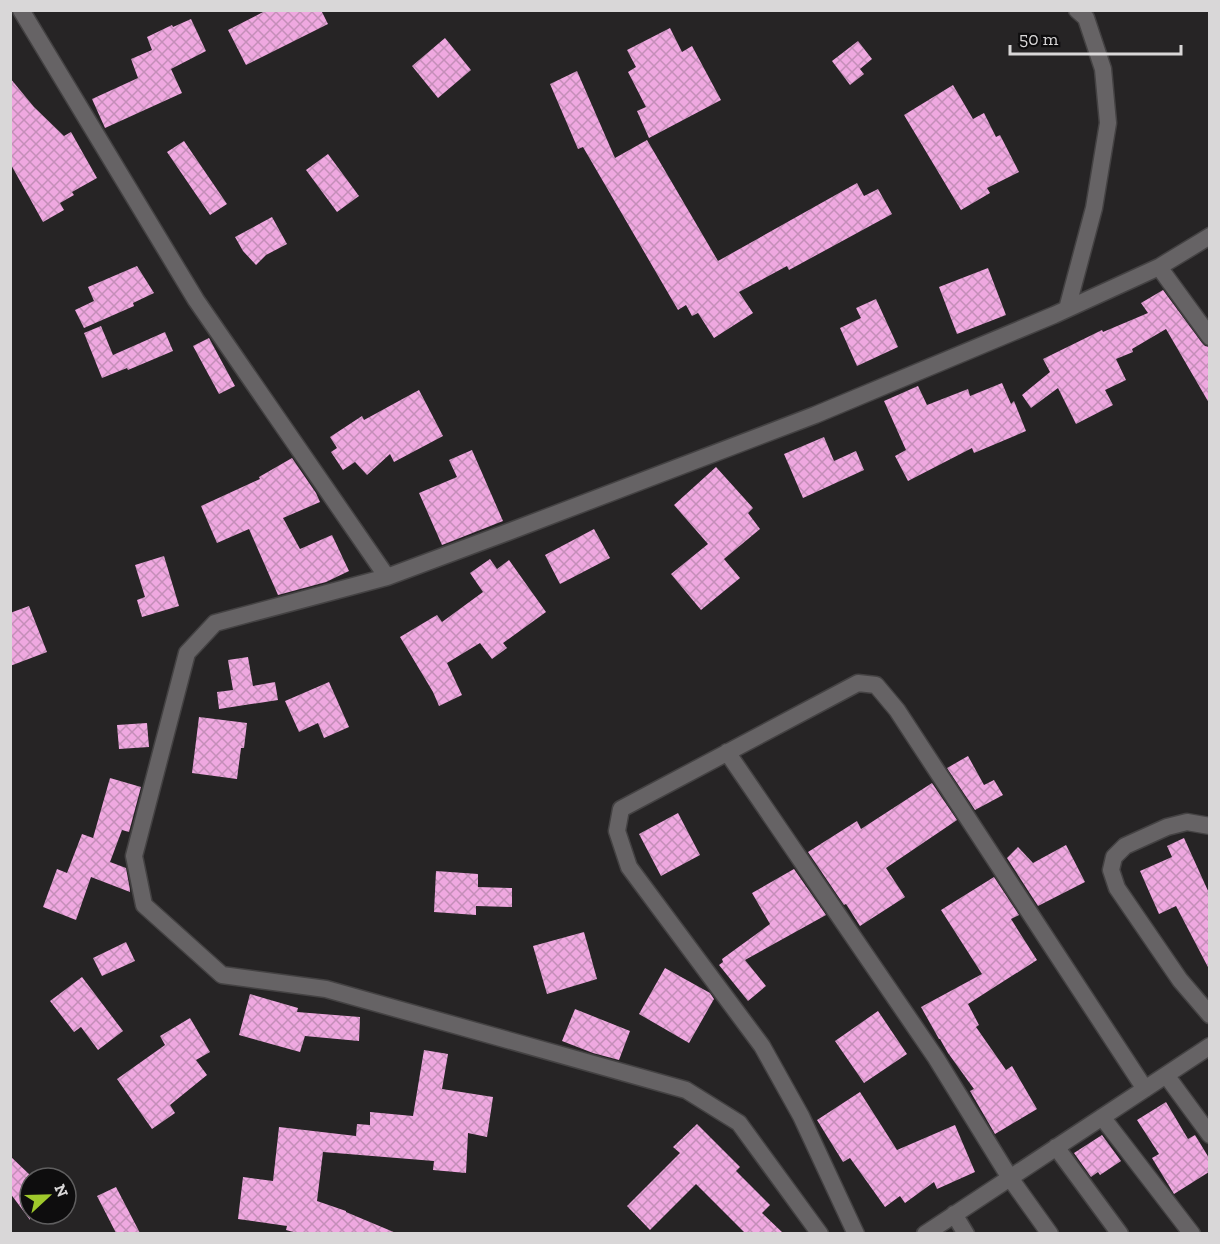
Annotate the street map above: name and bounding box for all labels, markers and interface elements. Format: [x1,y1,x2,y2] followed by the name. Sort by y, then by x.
[1010,18,1181,56] scale bar
[1019,28,1059,50] text: 50 m
[18,1166,78,1226] north arrow
[50,1181,73,1200] text: N

